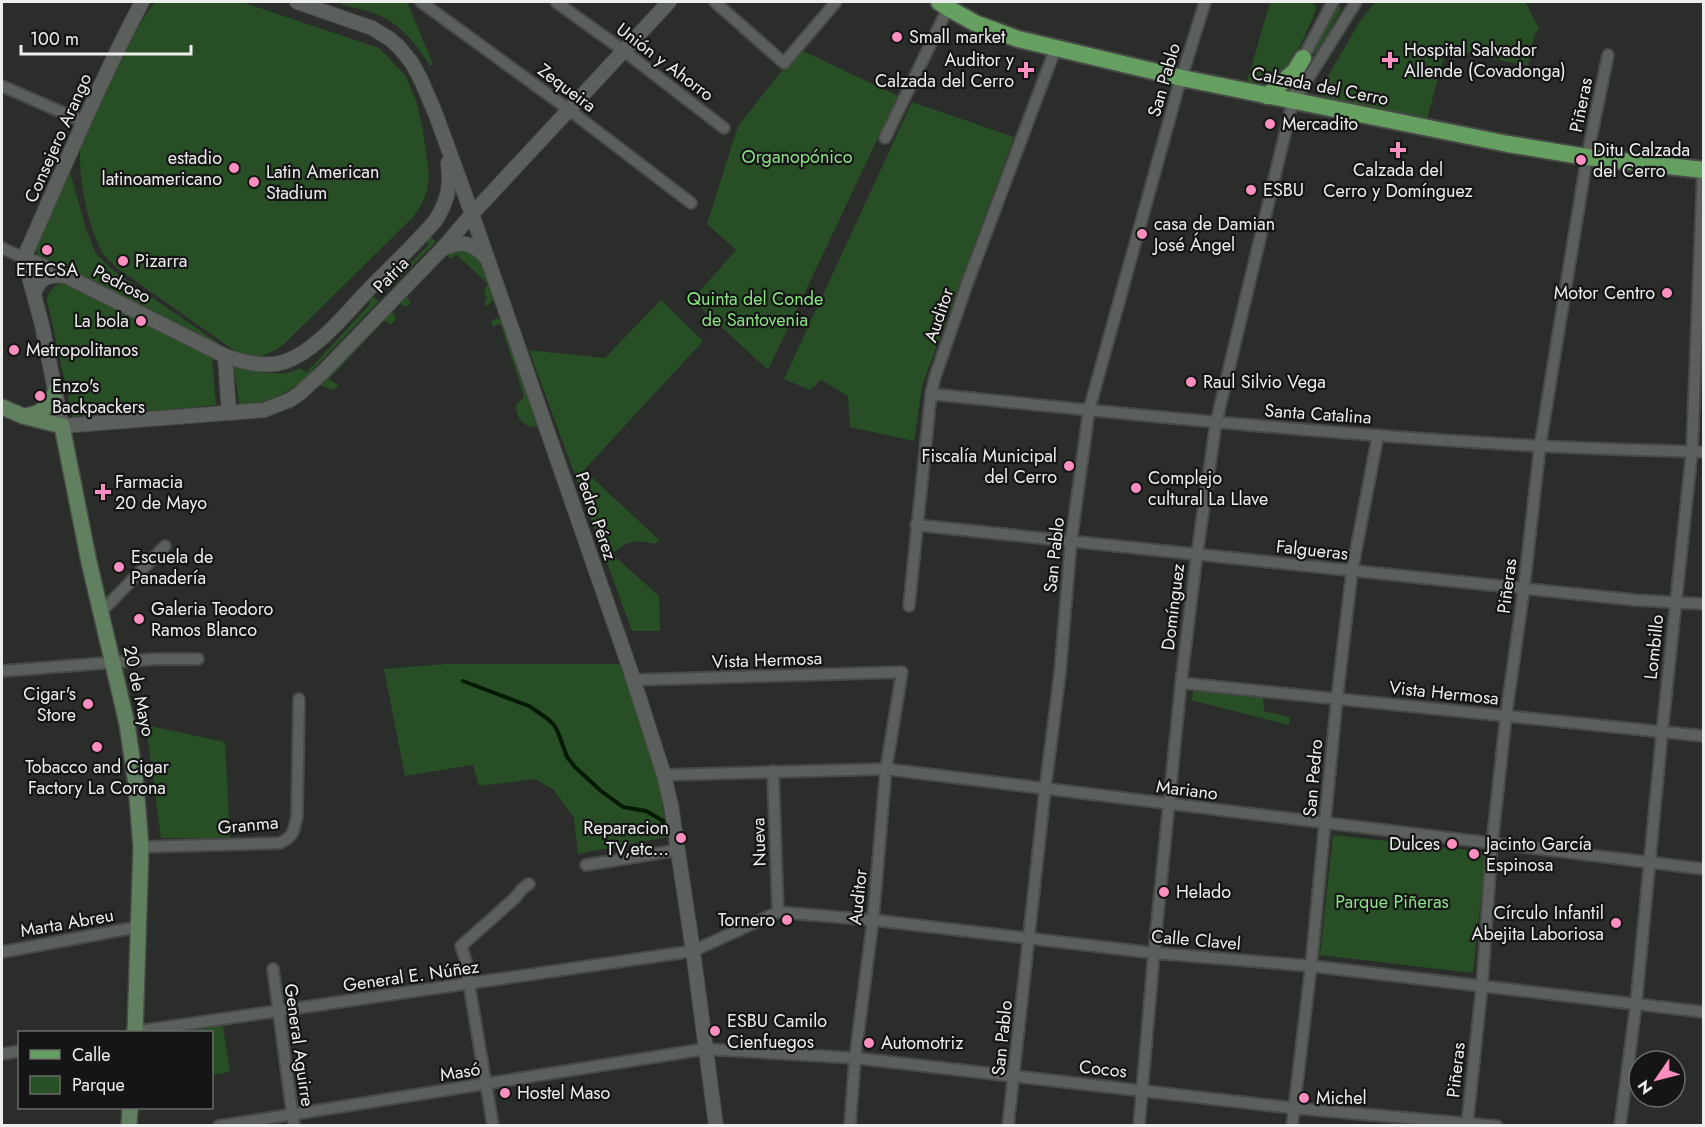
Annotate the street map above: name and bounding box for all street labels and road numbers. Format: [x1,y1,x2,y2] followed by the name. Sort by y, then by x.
[611,17,719,108] street label: Unión y Ahorro
[1141,40,1187,120] street label: San Pablo
[532,57,602,119] street label: Zequeira
[1249,60,1391,112] street label: Calzada del Cerro
[18,69,98,207] street label: Consejero Arango
[1563,75,1599,135] street label: Piñeras
[367,251,415,299] street label: Patria
[89,258,156,310] street label: Pedroso
[918,283,961,346] street label: Auditor
[1264,397,1372,431] street label: Santa Catalina
[569,468,623,564] street label: Pedro Pérez
[1037,516,1071,594] street label: San Pablo
[1275,533,1349,567] street label: Falgueras
[1491,557,1523,615] street label: Piñeras
[1155,561,1191,652] street label: Domínguez
[1638,613,1670,681] street label: Lombillo
[117,643,161,739] street label: 20 de Mayo
[711,645,823,675] street label: Vista Hermosa
[1388,674,1500,712] street label: Vista Hermosa
[1297,738,1329,818] street label: San Pedro
[1155,773,1220,807] street label: Mariano
[217,809,279,841] street label: Granma
[745,817,773,867] street label: Nueva
[842,867,874,926] street label: Auditor
[18,902,116,944] street label: Marta Abreu
[1150,923,1242,957] street label: Calle Clavel
[341,953,481,998] street label: General E. Núñez
[278,982,320,1108] street label: General Aguirre
[985,999,1019,1077] street label: San Pablo
[1440,1041,1472,1099] street label: Piñeras
[1078,1054,1128,1084] street label: Cocos
[438,1056,482,1088] street label: Masó

